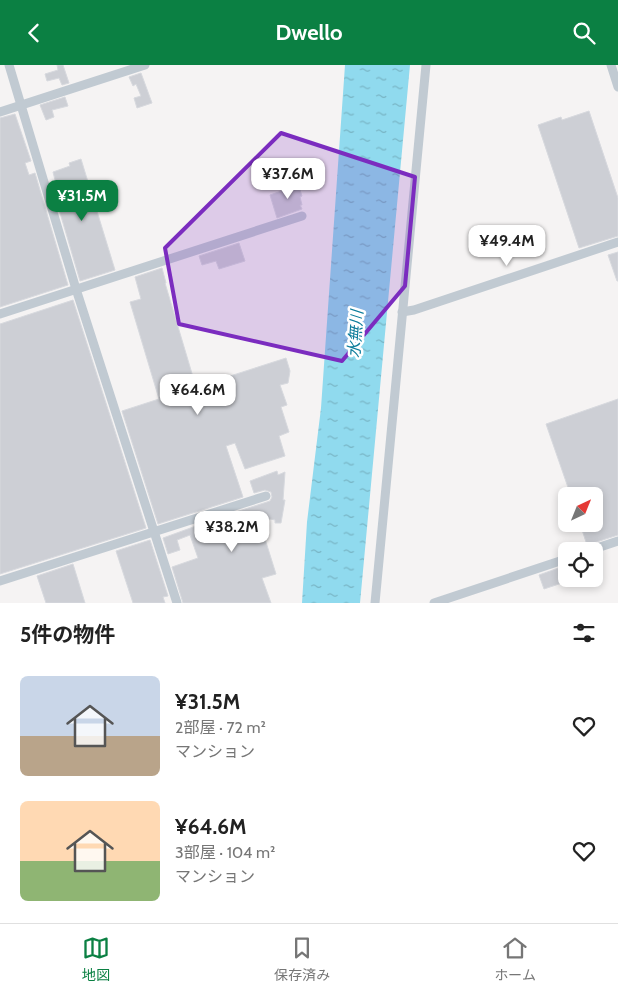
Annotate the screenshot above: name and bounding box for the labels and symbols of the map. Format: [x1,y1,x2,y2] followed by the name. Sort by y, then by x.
[247,157,329,200] pin: ¥37.6M
[41,179,123,222] pin: ¥31.5M
[466,225,548,267] pin: ¥49.4M
[344,307,367,359] water label: 水無川
[157,373,239,416] pin: ¥64.6M
[558,487,602,533] north arrow
[191,511,273,553] pin: ¥38.2M

